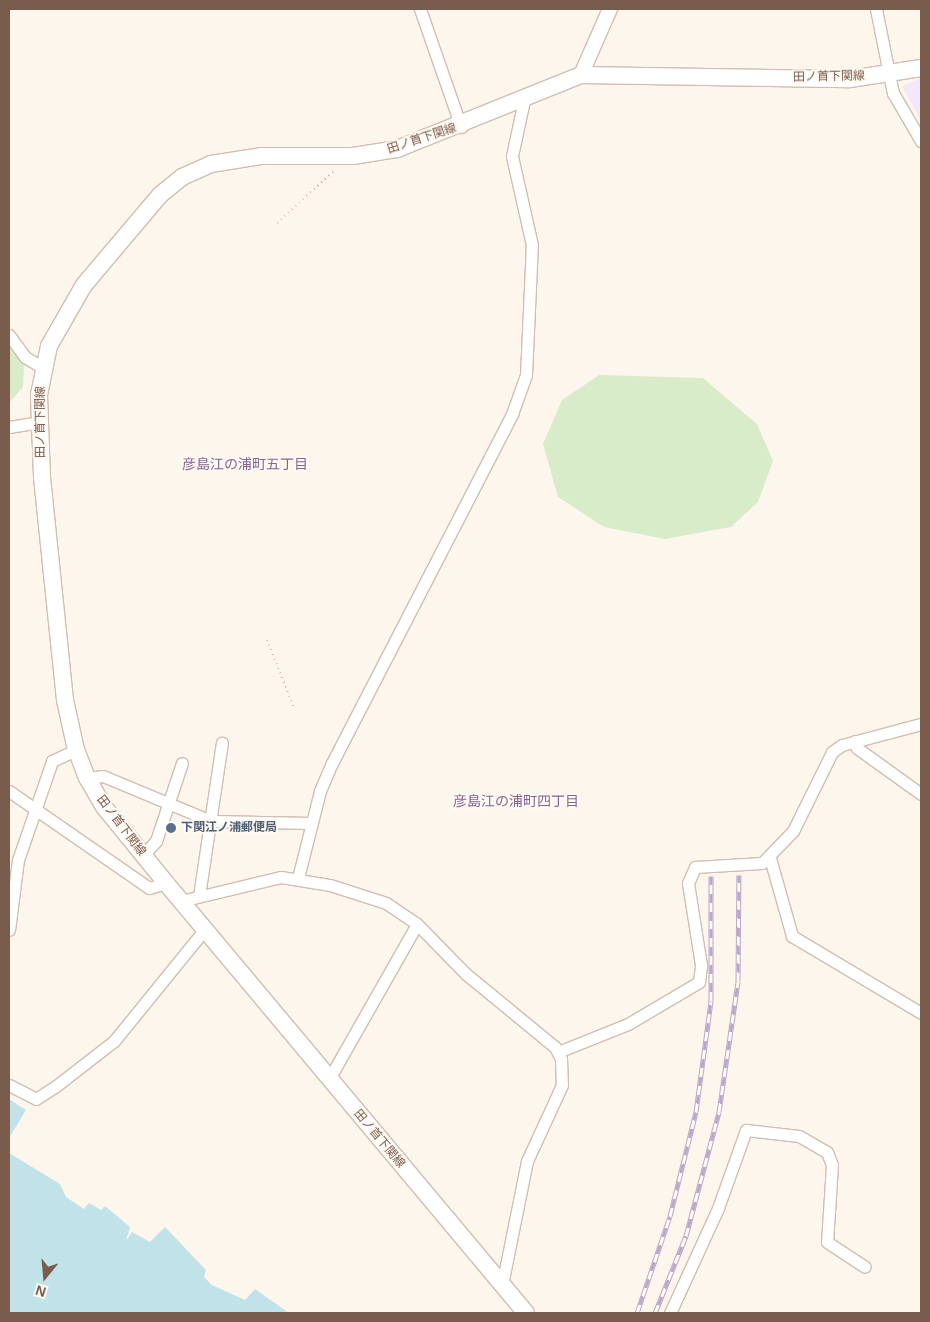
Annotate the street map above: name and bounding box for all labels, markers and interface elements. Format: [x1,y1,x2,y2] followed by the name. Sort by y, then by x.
[793,69,865,85] street label: 田ノ首下関線
[386,121,458,157] street label: 田ノ首下関線
[34,386,48,458] street label: 田ノ首下関線
[182,456,308,472] district label: 彦島江の浦町五丁目
[94,793,148,859] street label: 田ノ首下関線
[453,793,579,809] district label: 彦島江の浦町四丁目
[181,821,277,835] place label: 下関江ノ浦郵便局
[165,822,177,834] marker: 下関江ノ浦郵便局
[350,1107,408,1171] street label: 田ノ首下関線
[20,1252,70,1302] north arrow
[33,1282,48,1300] text: N

